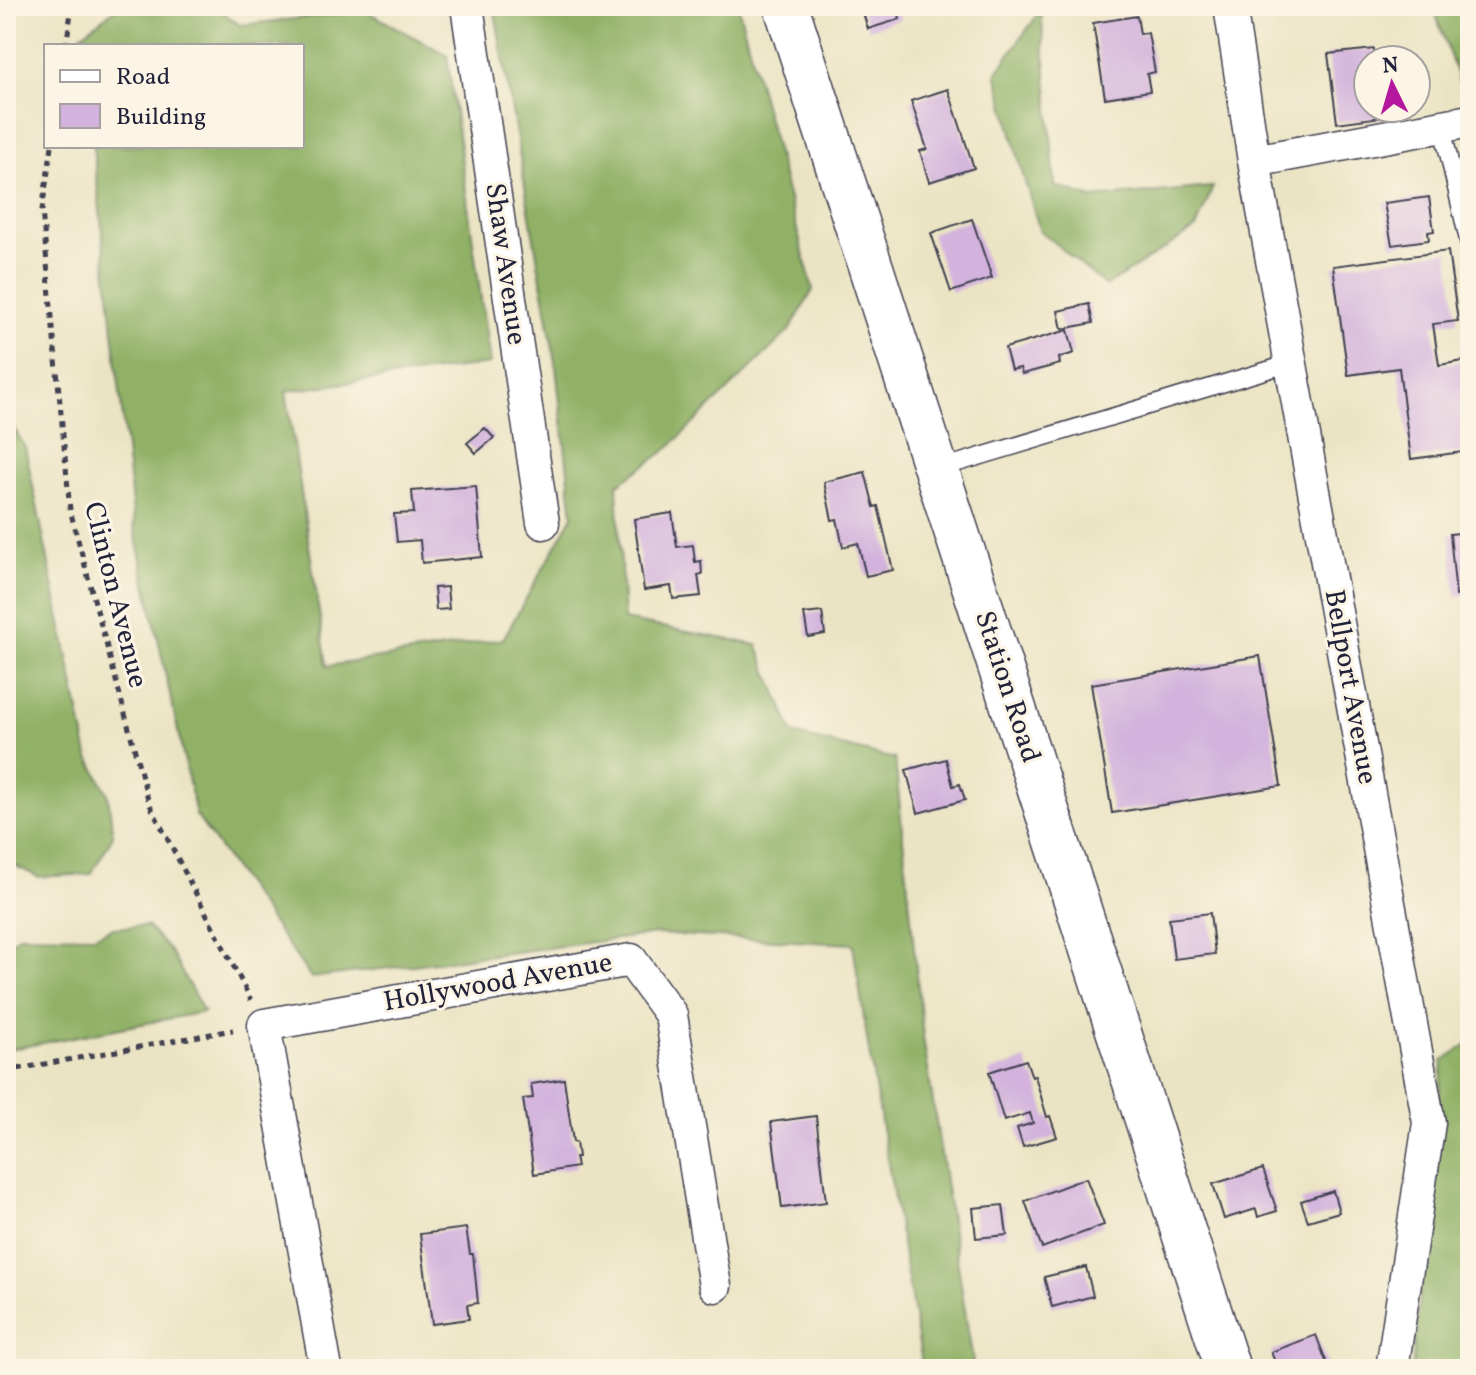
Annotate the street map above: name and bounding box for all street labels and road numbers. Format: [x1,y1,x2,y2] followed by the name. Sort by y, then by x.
[474,180,536,348] street label: Shaw Avenue
[73,498,157,692] street label: Clinton Avenue
[1314,587,1386,787] street label: Bellport Avenue
[964,606,1050,768] street label: Station Road
[380,944,616,1022] street label: Hollywood Avenue

